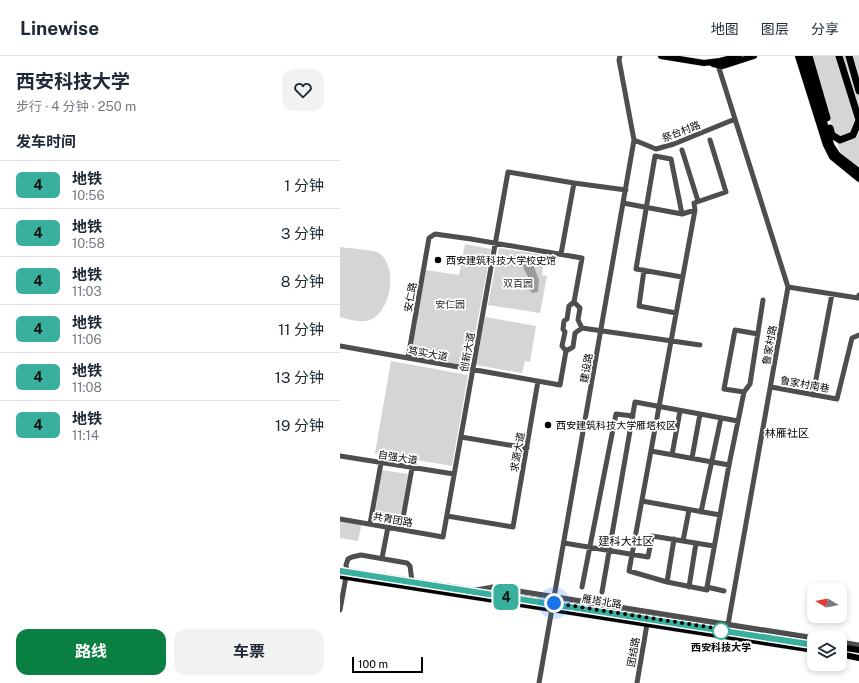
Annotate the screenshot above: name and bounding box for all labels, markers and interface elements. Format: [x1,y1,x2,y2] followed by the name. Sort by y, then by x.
[20,17,99,39] text: Linewise
[711,21,739,37] text: 地图
[761,21,789,37] text: 图层
[811,21,839,37] text: 分享
[282,69,324,111] button: heart
[16,70,130,92] text: 西安科技大学
[16,99,136,114] text: 步行 · 4 分钟 · 250 m
[660,118,702,144] street label: 祭台村路
[16,133,76,150] text: 发车时间
[72,170,102,187] text: 地铁
[33,177,43,193] text: 4
[284,177,324,194] text: 1 分钟
[72,188,105,203] text: 10:56
[72,218,102,235] text: 地铁
[33,225,43,241] text: 4
[281,225,324,242] text: 3 分钟
[72,236,105,251] text: 10:58
[446,254,556,266] place label: 西安建筑科技大学校史馆
[433,255,443,265] marker: 西安建筑科技大学校史馆
[72,266,102,283] text: 地铁
[33,273,43,289] text: 4
[281,273,324,290] text: 8 分钟
[503,277,533,289] park label: 双百园
[401,281,419,313] street label: 安仁路
[72,284,102,299] text: 11:03
[435,298,465,310] park label: 安仁园
[72,314,102,331] text: 地铁
[33,321,43,337] text: 4
[278,321,324,338] text: 11 分钟
[760,324,778,366] street label: 鲁家村路
[457,331,477,373] street label: 创新大道
[72,332,101,347] text: 11:06
[407,344,449,362] street label: 笃实大道
[577,352,595,384] street label: 建设路
[72,362,102,379] text: 地铁
[33,369,43,385] text: 4
[275,369,324,386] text: 13 分钟
[779,374,831,394] street label: 鲁家村南巷
[72,380,102,395] text: 11:08
[72,410,102,427] text: 地铁
[33,417,43,433] text: 4
[275,417,324,434] text: 19 分钟
[556,419,676,431] place label: 西安建筑科技大学雁塔校区
[543,420,553,430] marker: 西安建筑科技大学雁塔校区
[765,427,809,439] district label: 林雁社区
[72,428,99,443] text: 11:14
[508,431,526,473] street label: 求源大道
[377,448,419,466] street label: 自强大道
[372,510,414,528] street label: 共青团路
[599,535,654,547] district label: 建科大社区
[807,583,847,623] north arrow
[807,583,847,671] map controls
[493,584,519,610] line badge: 4
[501,589,511,605] text: 4
[581,592,623,610] street label: 雁塔北路
[544,593,564,613] your location
[712,622,730,640] marker: 西安科技大学
[16,629,166,675] button: 路线
[174,629,324,675] button: 车票
[807,631,847,671] button: layers
[624,636,642,668] street label: 团结路
[691,641,751,653] place label: 西安科技大学
[352,655,423,674] scale bar
[358,658,388,670] text: 100 m

